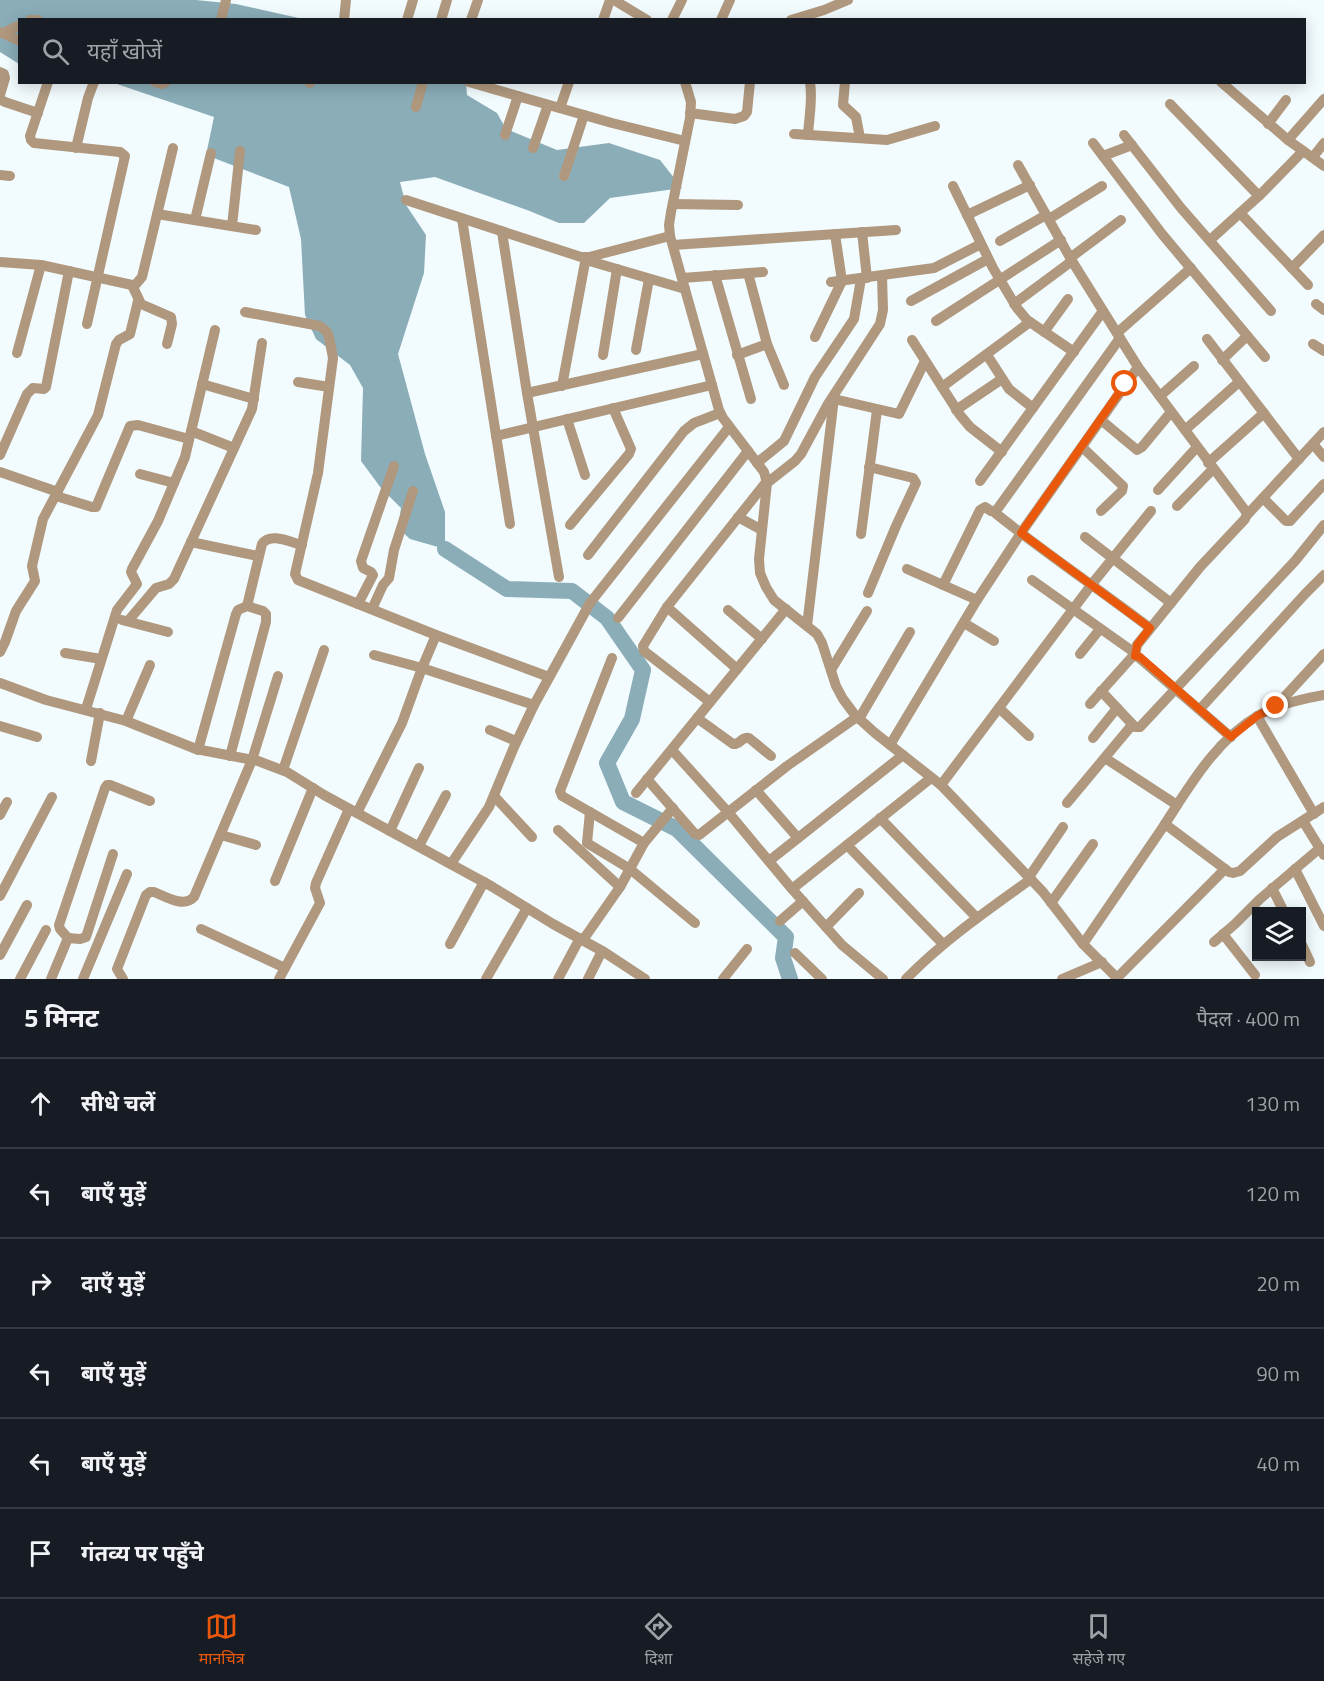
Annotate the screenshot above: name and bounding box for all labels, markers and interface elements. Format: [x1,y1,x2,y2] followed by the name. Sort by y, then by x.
[18,18,1306,84] search box
[87,34,162,68] text: यहाँ खोजें
[39,35,72,68] icon: search
[1111,370,1137,396] route start
[1262,692,1288,718] route end
[1252,907,1306,961] map controls
[1252,907,1306,961] button: layers
[24,998,99,1037] text: 5 मिनट
[1197,1003,1300,1034] text: पैदल · 400 m
[81,1086,155,1120] text: सीधे चलें
[24,1087,57,1120] icon: ahead
[1245,1088,1300,1119] text: 130 m
[81,1176,146,1210] text: बाएँ मुड़ें
[24,1177,57,1210] icon: left
[1245,1178,1300,1209] text: 120 m
[81,1266,145,1300] text: दाएँ मुड़ें
[24,1267,57,1300] icon: right
[1256,1268,1300,1299] text: 20 m
[81,1356,146,1390] text: बाएँ मुड़ें
[24,1357,57,1390] icon: left
[1256,1358,1300,1389] text: 90 m
[81,1446,146,1480] text: बाएँ मुड़ें
[24,1447,57,1480] icon: left
[1256,1448,1300,1479] text: 40 m
[81,1536,204,1570] text: गंतव्य पर पहुँचे
[24,1537,57,1570] icon: arrive
[199,1610,245,1671] tab: मानचित्र
[642,1610,675,1671] tab: दिशा
[1073,1610,1125,1671] tab: सहेजे गए

